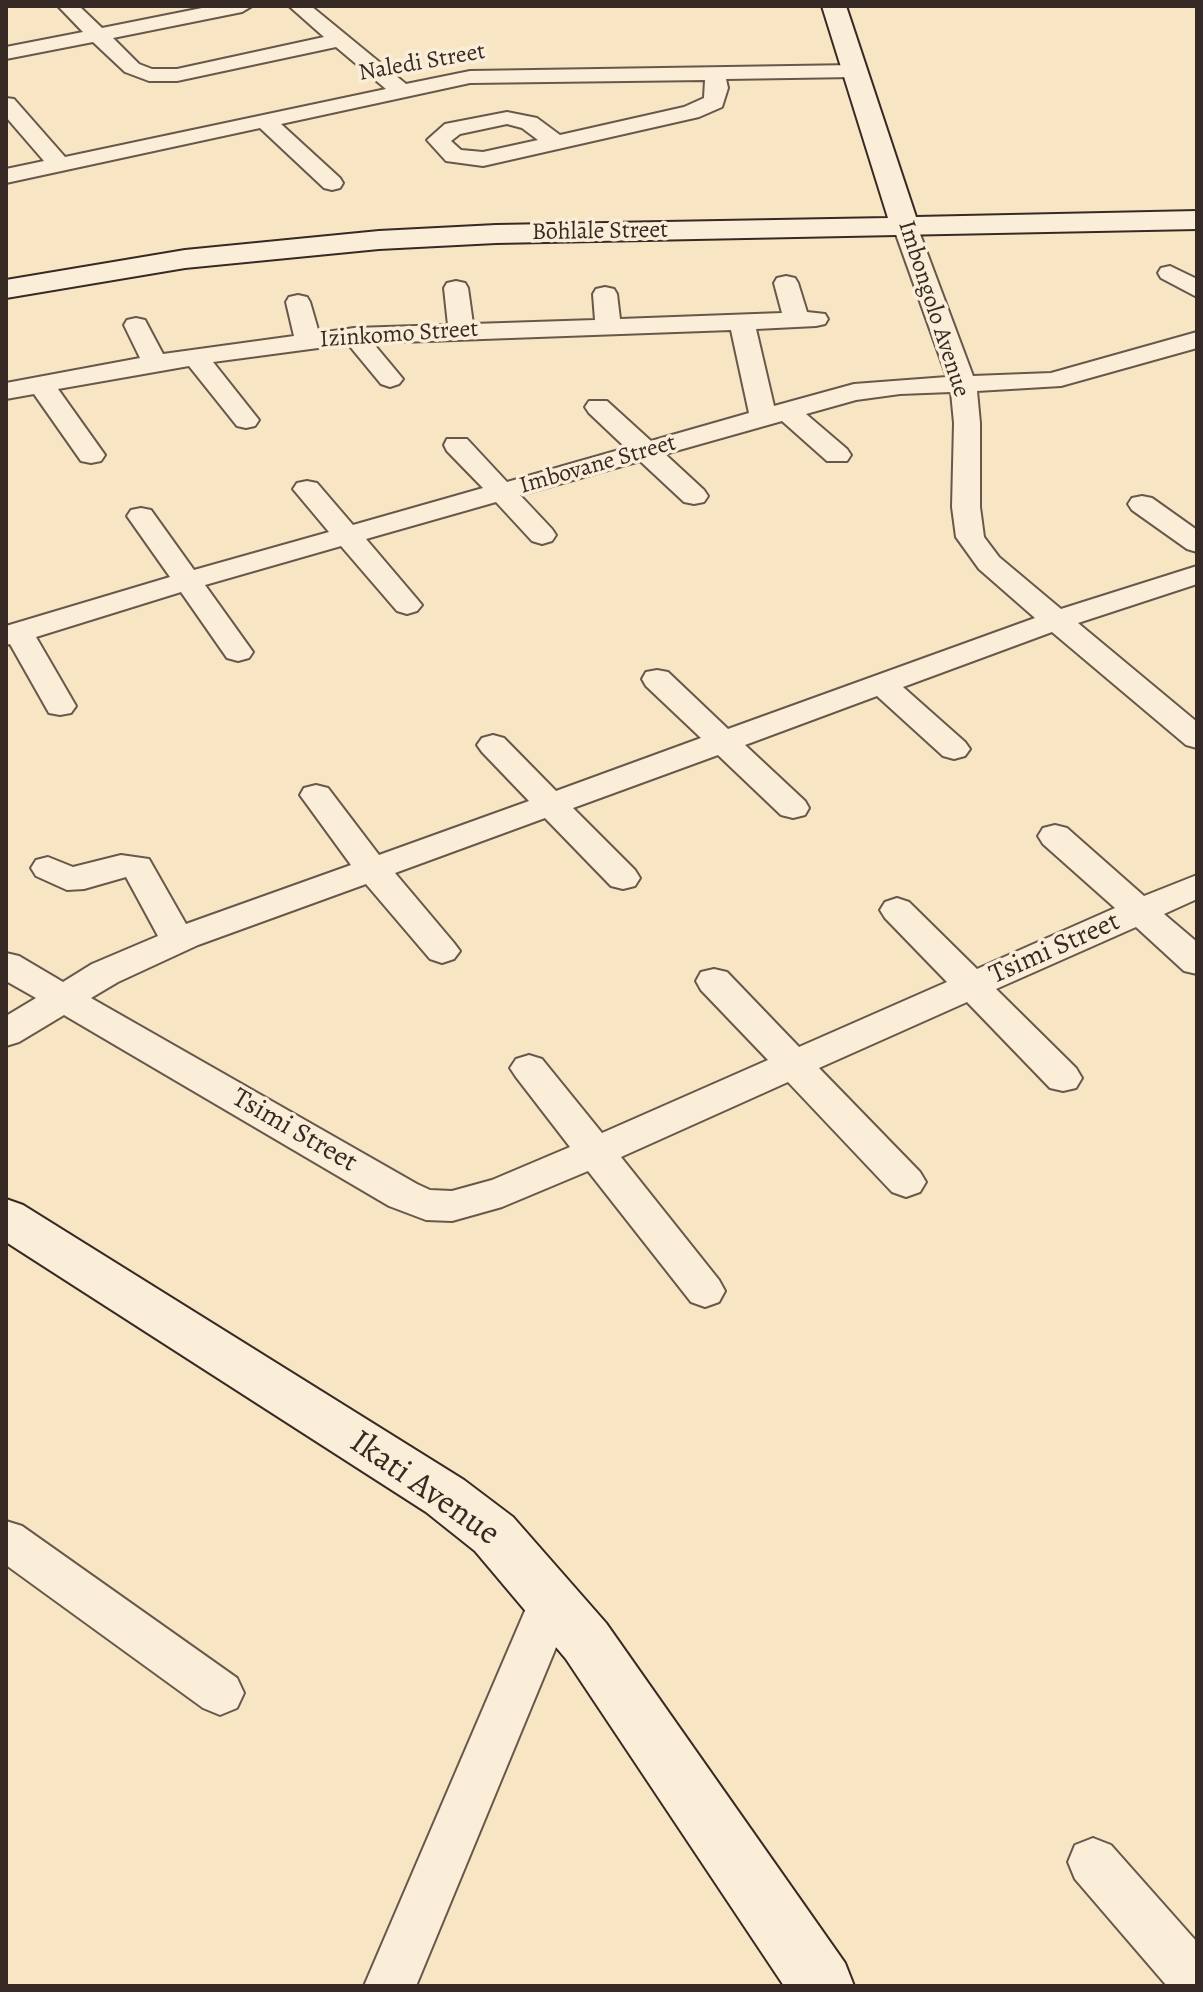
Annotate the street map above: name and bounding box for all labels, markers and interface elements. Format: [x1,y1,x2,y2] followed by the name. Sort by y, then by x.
[356,38,488,88] street label: Naledi Street
[532,216,668,248] street label: Bohlale Street
[891,217,975,401] street label: Imbongolo Avenue
[319,315,479,355] street label: Izinkomo Street
[517,429,679,501] street label: Imbovane Street
[985,905,1125,993] street label: Tsimi Street
[225,1082,363,1180] street label: Tsimi Street
[341,1423,507,1555] street label: Ikati Avenue

